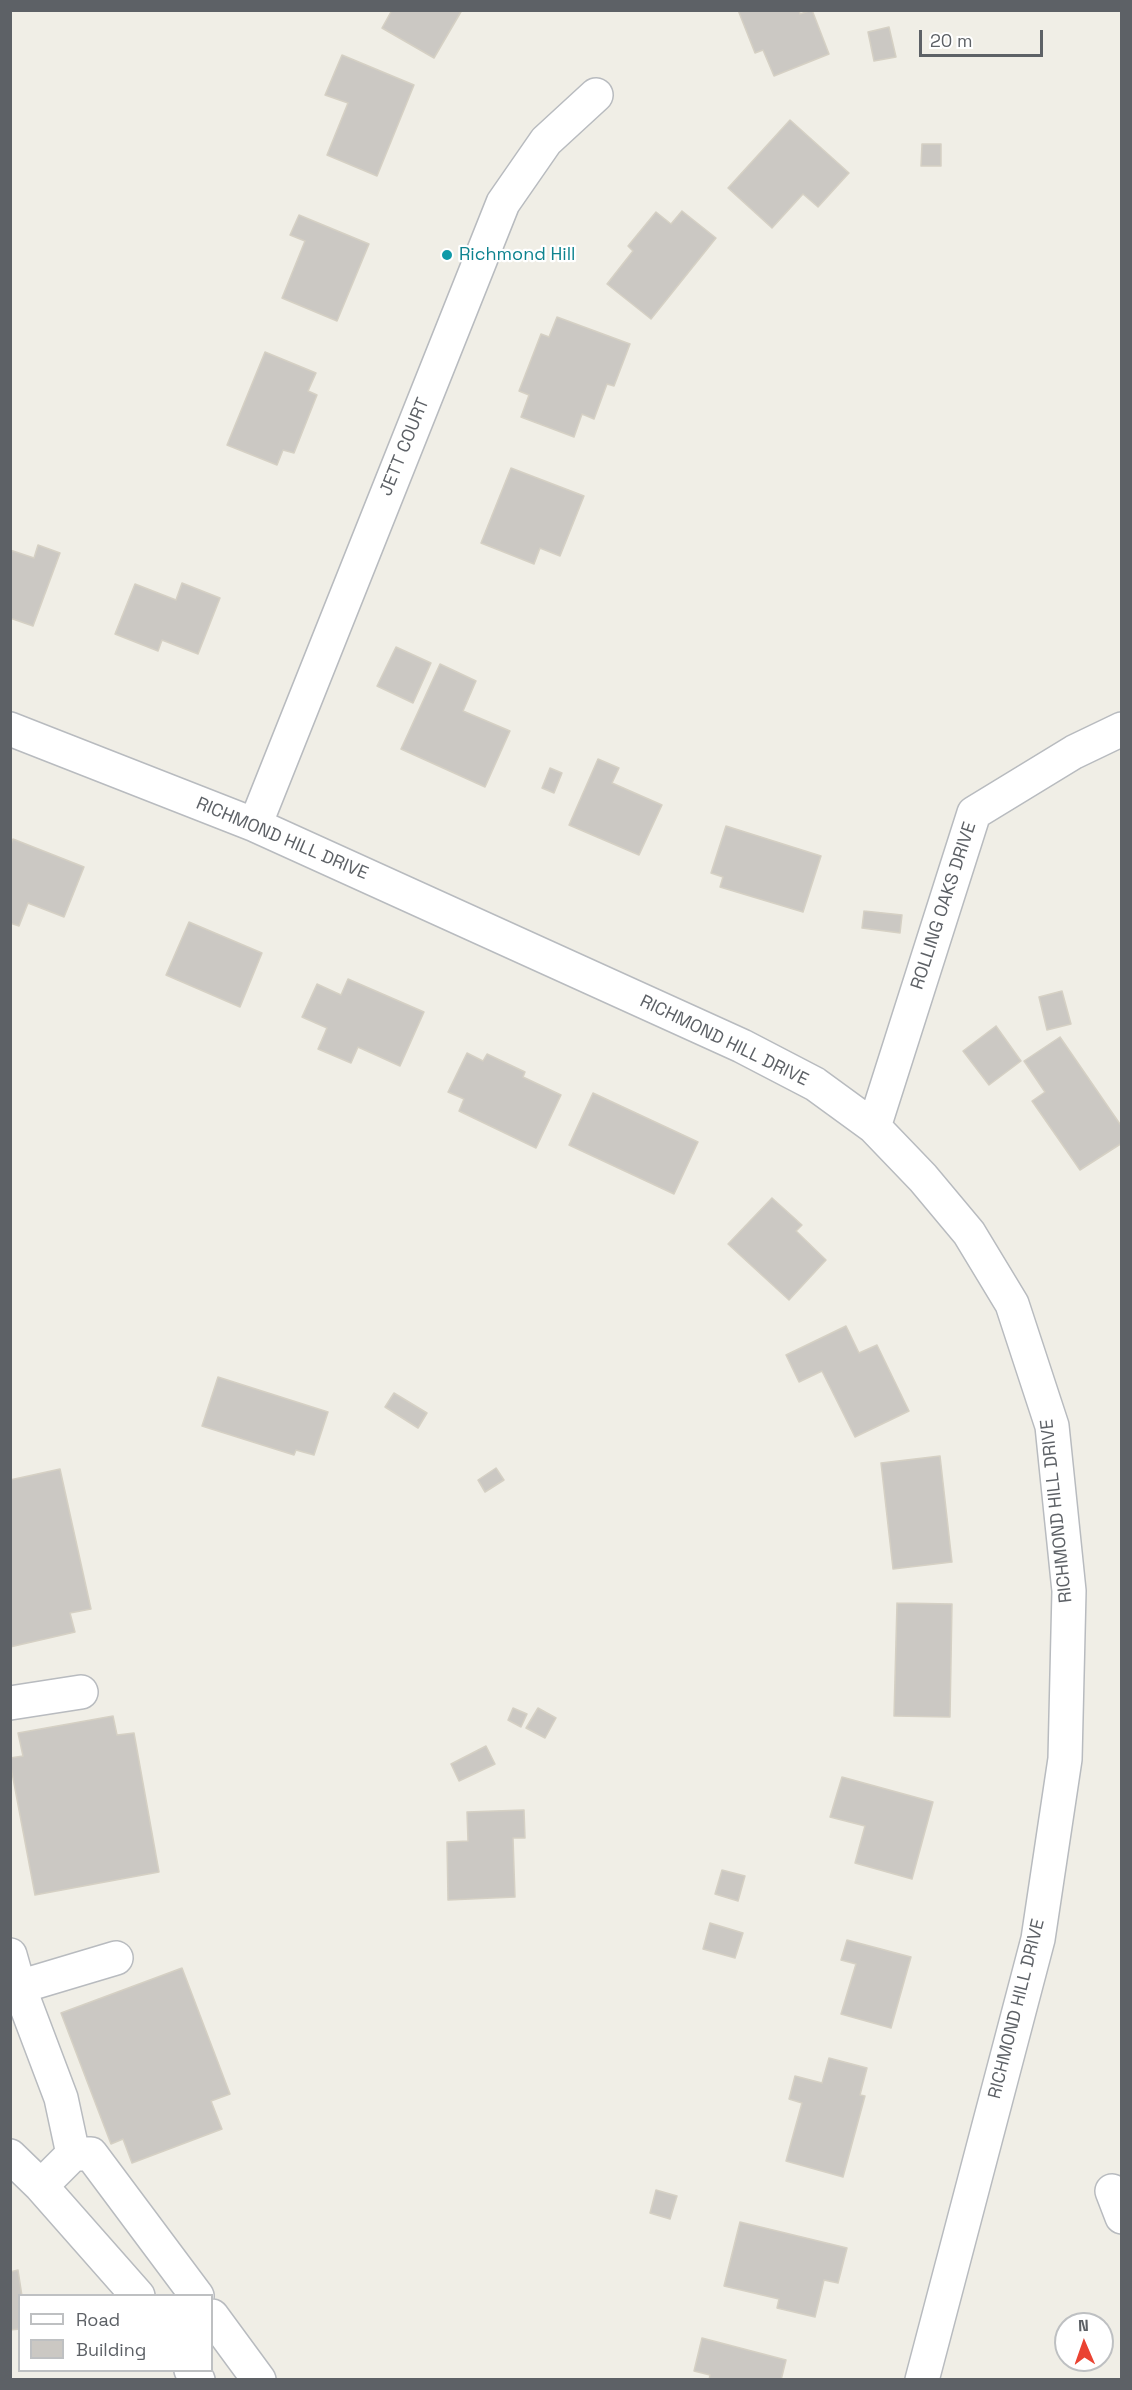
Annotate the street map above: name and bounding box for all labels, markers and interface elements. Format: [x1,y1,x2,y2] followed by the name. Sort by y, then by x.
[922,18,1046,56] scale bar
[930,29,973,52] text: 20 m
[459,244,575,266] place label: Richmond Hill
[440,248,454,262] marker: Richmond Hill
[376,395,434,499] street label: JETT COURT
[193,793,371,885] street label: RICHMOND HILL DRIVE
[907,820,981,992] street label: ROLLING OAKS DRIVE
[636,991,812,1091] street label: RICHMOND HILL DRIVE
[1037,1418,1077,1604] street label: RICHMOND HILL DRIVE
[984,1917,1050,2101] street label: RICHMOND HILL DRIVE
[18,2294,213,2372] legend
[76,2308,120,2331] text: Road
[1054,2312,1114,2372] north arrow
[1078,2315,1089,2336] text: N
[76,2338,146,2361] text: Building

